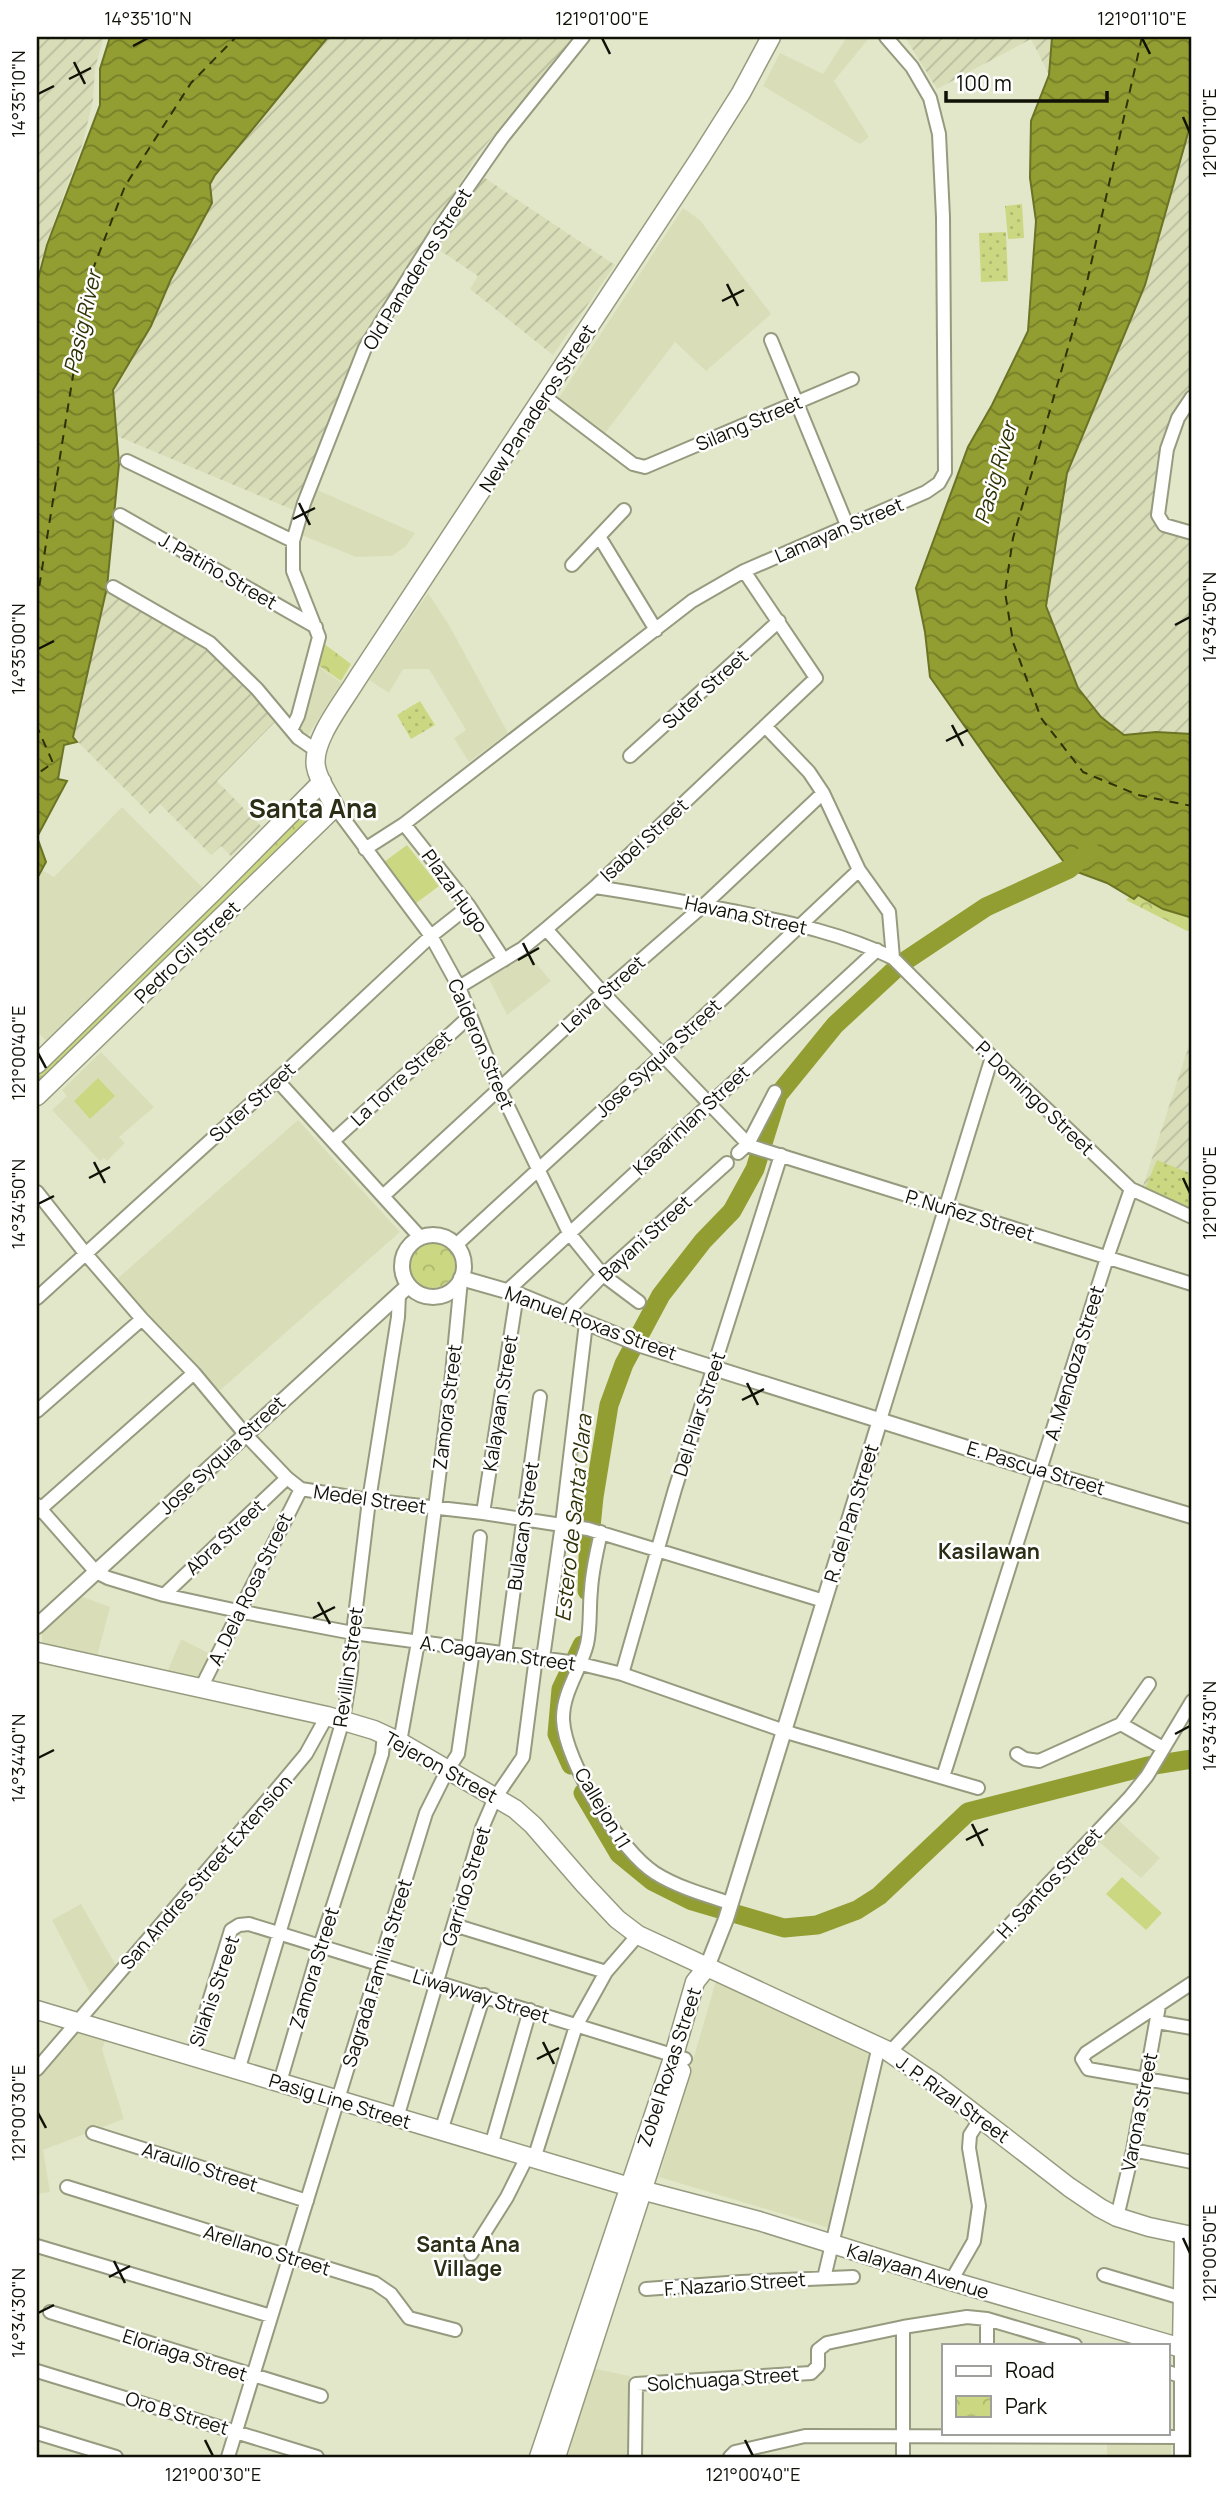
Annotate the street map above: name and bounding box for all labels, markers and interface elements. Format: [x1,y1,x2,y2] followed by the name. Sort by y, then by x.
[104,6,192,30] text: 14°35'10"N
[555,6,649,30] text: 121°01'00"E
[1097,6,1187,30] text: 121°01'10"E
[6,50,30,138] text: 14°35'10"N
[946,60,1106,104] scale bar
[956,69,1012,97] text: 100 m
[1197,88,1221,178] text: 121°01'10"E
[357,183,477,355] street label: Old Panaderos Street
[57,266,108,376] water label: Pasig River
[473,319,601,497] street label: New Panaderos Street
[692,389,806,457] street label: Silang Street
[967,417,1024,527] water label: Pasig River
[771,491,907,569] street label: Lamayan Street
[154,527,282,615] street label: J. Patiño Street
[1197,572,1221,662] text: 14°34'50"N
[6,603,30,695] text: 14°35'00"N
[656,643,754,735] street label: Suter Street
[249,790,377,826] district label: Santa Ana
[594,793,694,887] street label: Isabel Street
[416,844,494,938] street label: Plaza Hugo
[683,889,809,941] street label: Havana Street
[129,895,245,1009] street label: Pedro Gil Street
[555,949,651,1039] street label: Leiva Street
[442,975,520,1113] street label: Calderon Street
[589,993,727,1123] street label: Jose Syquia Street
[6,1006,30,1100] text: 121°00'40"E
[345,1024,457,1132] street label: La Torre Street
[970,1035,1100,1161] street label: P. Domingo Street
[203,1056,301,1148] street label: Suter Street
[627,1059,755,1181] street label: Kasarinlan Street
[1197,1146,1221,1240] text: 121°01'00"E
[6,1159,30,1249] text: 14°34'50"N
[902,1183,1038,1247] street label: P. Nuñez Street
[593,1189,697,1287] street label: Bayani Street
[501,1280,681,1366] street label: Manuel Roxas Street
[1038,1282,1110,1444] street label: A. Mendoza Street
[476,1333,524,1473] street label: Kalayaan Street
[426,1343,468,1471] street label: Zamora Street
[667,1348,731,1480] street label: Del Pilar Street
[153,1390,291,1520] street label: Jose Syquia Street
[548,1412,598,1623] water label: Estero de Santa Clara
[964,1435,1108,1501] street label: E. Pascua Street
[818,1440,884,1586] street label: R. del Pan Street
[501,1460,545,1592] street label: Bulacan Street
[312,1478,428,1520] street label: Medel Street
[180,1493,270,1581] street label: Abra Street
[202,1508,298,1670] street label: A. Dela Rosa Street
[938,1537,1040,1565] district label: Kasilawan
[327,1605,369,1729] street label: Revillin Street
[418,1629,578,1677] street label: A. Cagayan Street
[1197,1681,1221,1771] text: 14°34'30"N
[6,1714,30,1802] text: 14°34'40"N
[380,1725,502,1809] street label: Tejeron Street
[569,1763,637,1853] street label: Callejon 11
[114,1769,298,1975] street label: San Andres Street Extension
[991,1822,1107,1944] street label: H. Santos Street
[435,1823,497,1949] street label: Garrido Street
[336,1876,418,2070] street label: Sagrada Familia Street
[283,1904,345,2032] street label: Zamora Street
[183,1932,245,2050] street label: Silahis Street
[409,1963,553,2029] street label: Liwayway Street
[631,1984,707,2150] street label: Zobel Roxas Street
[891,2049,1015,2149] street label: J. P. Rizal Street
[1115,2050,1163,2174] street label: Varona Street
[6,2065,30,2161] text: 121°00'30"E
[266,2067,414,2135] street label: Pasig Line Street
[139,2136,261,2198] street label: Araullo Street
[1197,2205,1221,2301] text: 121°00'50"E
[200,2218,334,2282] street label: Arellano Street
[416,2230,520,2282] district label: Santa Ana Village
[844,2237,992,2305] street label: Kalayaan Avenue
[663,2266,807,2302] street label: F. Nazario Street
[6,2268,30,2358] text: 14°34'30"N
[119,2323,251,2387] street label: Eloriaga Street
[942,2344,1170,2434] legend
[1005,2356,1055,2384] text: Road
[646,2361,800,2397] street label: Solchuaga Street
[122,2385,232,2441] street label: Oro B Street
[1005,2392,1047,2420] text: Park
[165,2462,261,2486] text: 121°00'30"E
[706,2462,800,2486] text: 121°00'40"E

